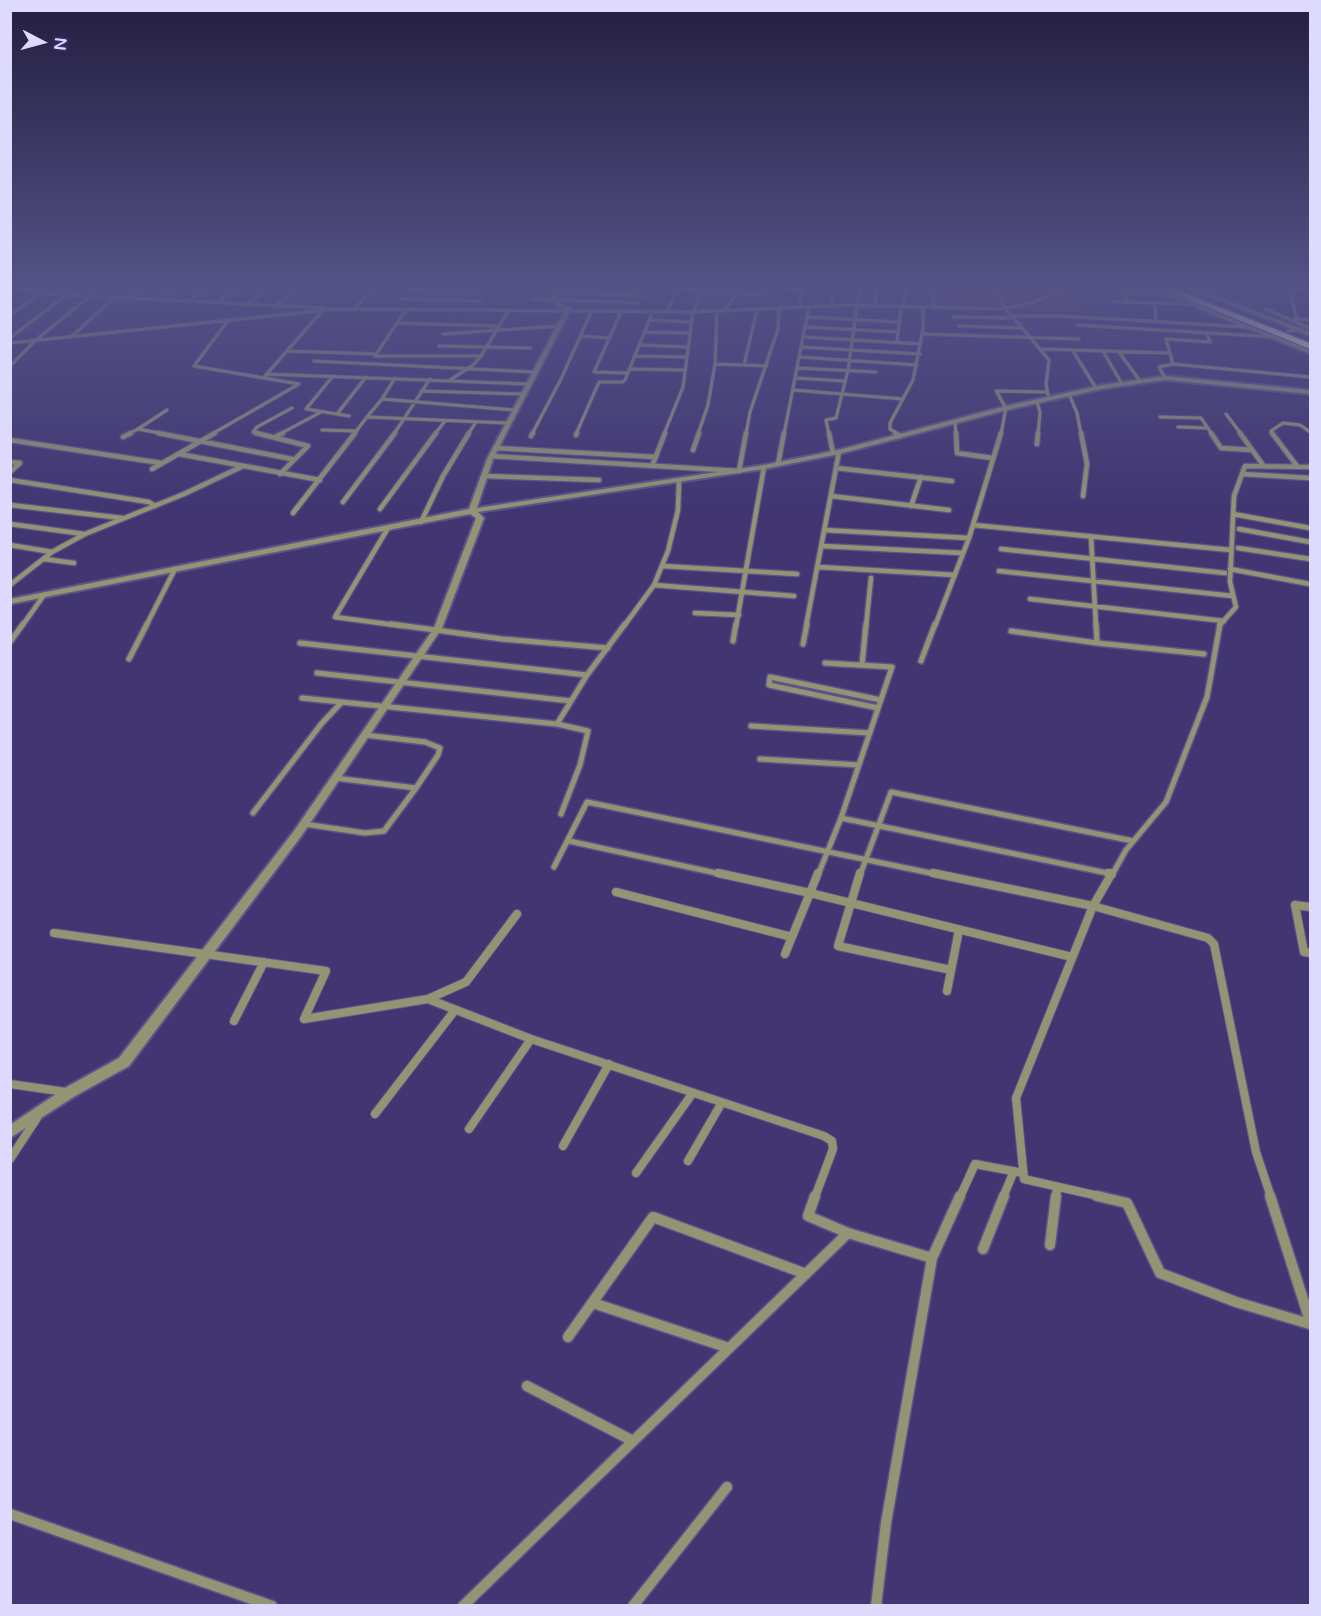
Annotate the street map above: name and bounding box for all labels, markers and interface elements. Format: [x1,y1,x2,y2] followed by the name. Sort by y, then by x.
[12,12,72,72] north arrow
[49,36,71,51] text: N

